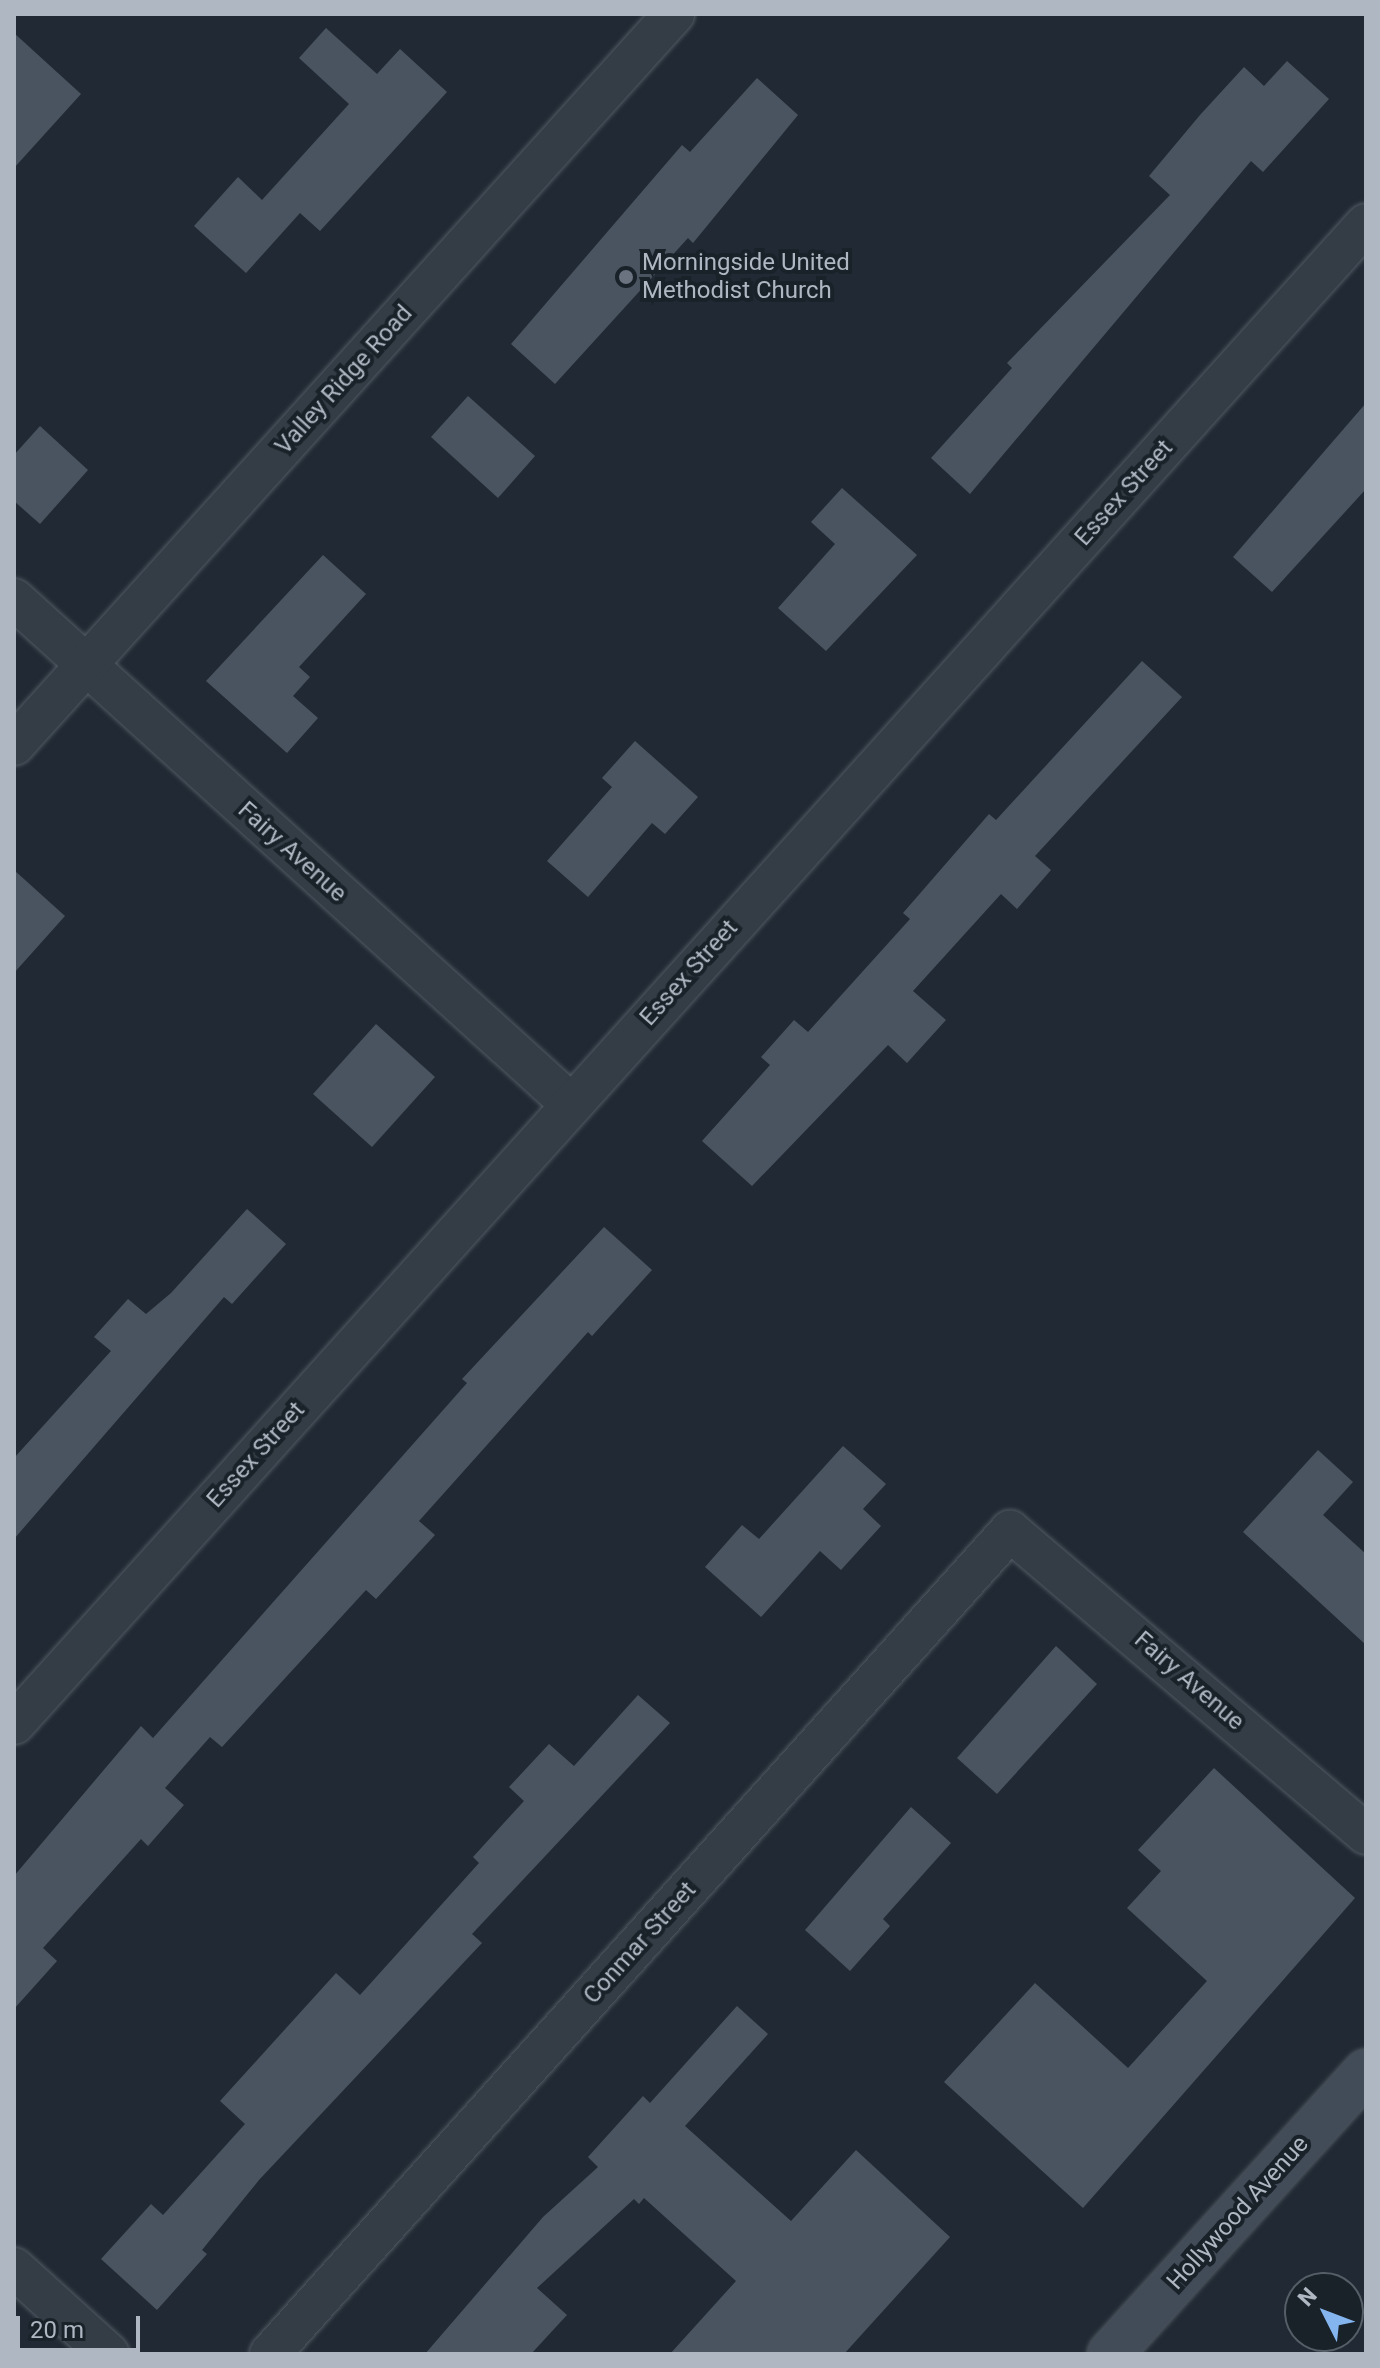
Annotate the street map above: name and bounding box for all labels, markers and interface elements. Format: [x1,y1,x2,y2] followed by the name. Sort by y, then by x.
[642,249,850,305] place label: Morningside United Methodist Church
[617,268,635,286] marker: Morningside United Methodist Church
[269,299,419,461] street label: Valley Ridge Road
[1069,434,1179,552] street label: Essex Street
[232,796,352,908] street label: Fairy Avenue
[634,914,744,1032] street label: Essex Street
[201,1396,311,1514] street label: Essex Street
[1128,1626,1250,1736] street label: Fairy Avenue
[578,1876,702,2010] street label: Conmar Street
[1161,2130,1315,2296] street label: Hollywood Avenue
[1284,2272,1364,2352] north arrow
[1293,2283,1322,2311] text: N
[20,2300,144,2350] scale bar
[30,2316,84,2344] text: 20 m

